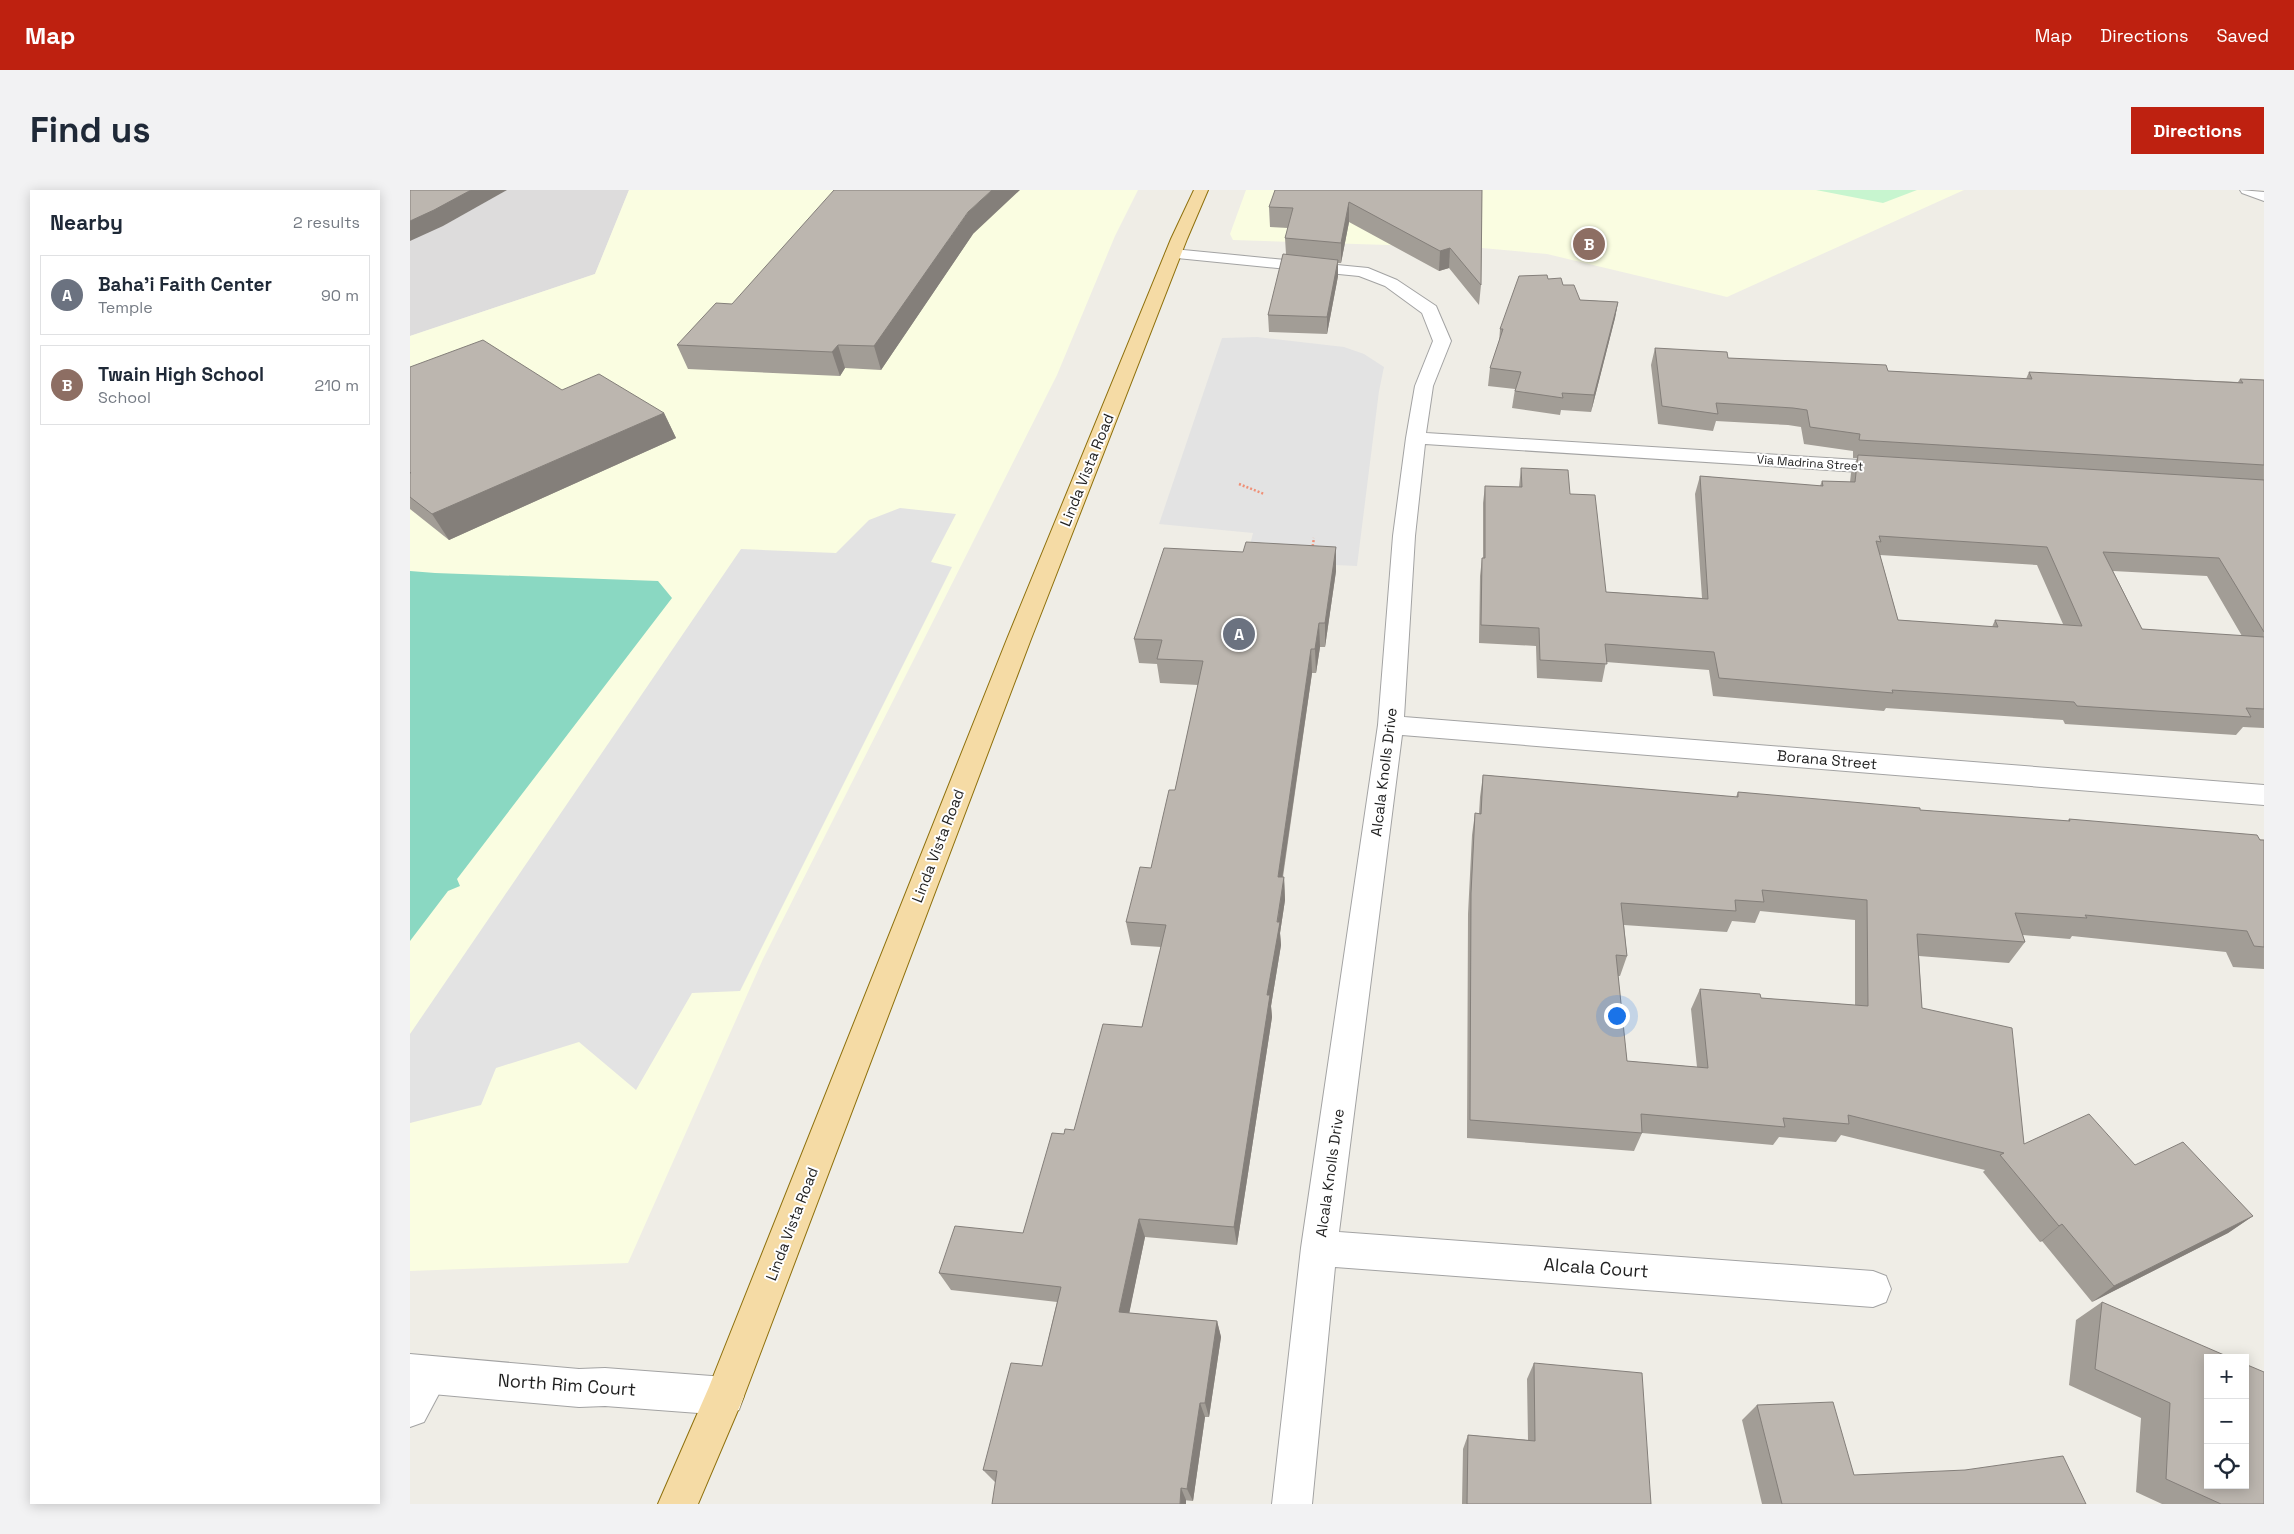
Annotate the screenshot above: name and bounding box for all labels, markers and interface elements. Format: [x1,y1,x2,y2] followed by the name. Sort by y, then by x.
[25,20,75,51] text: Map
[2035,24,2072,47] text: Map
[2100,24,2189,47] text: Directions
[2217,24,2269,47] text: Saved
[2131,107,2264,154] button: Directions
[30,108,151,152] text: Find us
[50,209,123,236] text: Nearby
[293,212,360,233] text: 2 results
[1573,225,1605,263] pin: B
[98,272,272,297] text: Baha'i Faith Center
[62,285,72,306] text: A
[321,285,359,306] text: 90 m
[98,297,153,318] text: Temple
[98,362,264,387] text: Twain High School
[62,375,72,396] text: B
[315,375,359,396] text: 210 m
[98,387,151,408] text: School
[1055,411,1118,529] street label: Linda Vista Road
[1756,451,1864,475] street label: Via Madrina Street
[1223,615,1255,653] pin: A
[1366,706,1401,837] street label: Alcala Knolls Drive
[1776,746,1878,773] street label: Borana Street
[907,786,968,905] street label: Linda Vista Road
[1604,1003,1630,1029] your location
[1311,1107,1348,1238] street label: Alcala Knolls Drive
[761,1164,822,1283] street label: Linda Vista Road
[1543,1252,1649,1283] street label: Alcala Court
[2204,1354,2249,1489] map controls
[2204,1354,2249,1399] button: +
[497,1368,637,1401] street label: North Rim Court
[2204,1399,2249,1444] button: −
[2204,1444,2249,1489] button: locate

